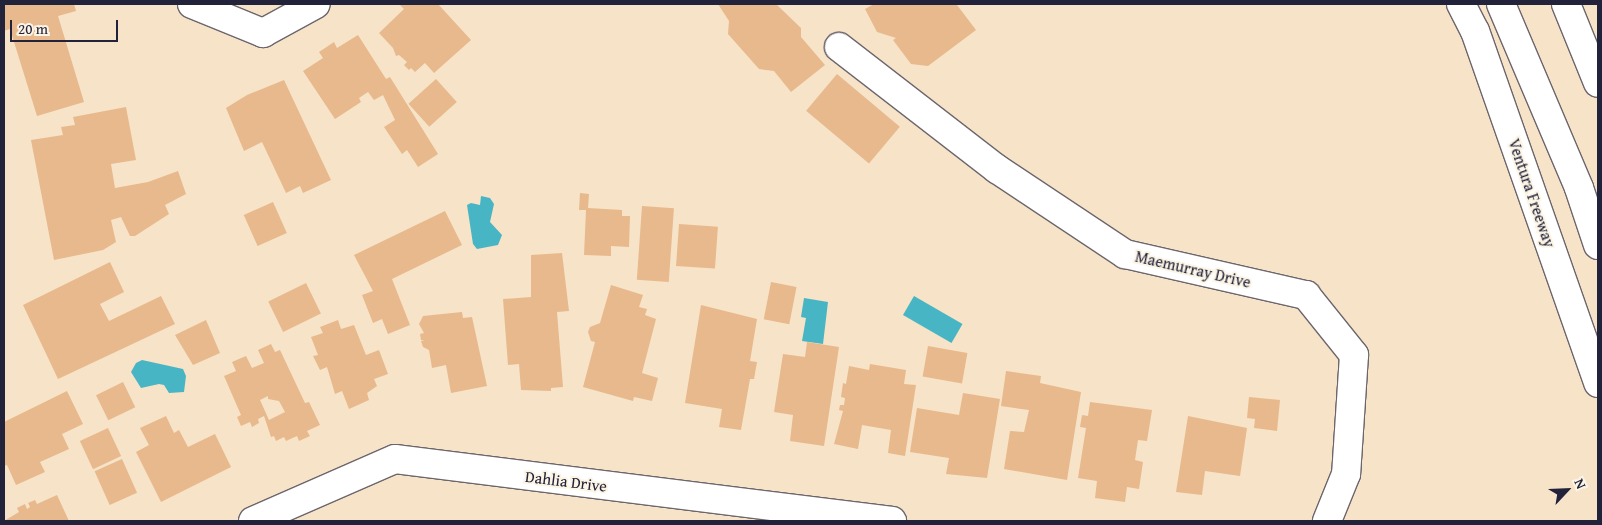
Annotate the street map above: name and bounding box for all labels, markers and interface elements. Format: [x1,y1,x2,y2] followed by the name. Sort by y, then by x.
[12,10,120,42] scale bar
[18,18,48,39] text: 20 m
[1504,136,1560,250] street label: Ventura Freeway
[1133,246,1253,292] street label: Maemurray Drive
[1542,465,1592,515] north arrow
[524,466,608,496] street label: Dahlia Drive
[1570,475,1592,492] text: N

